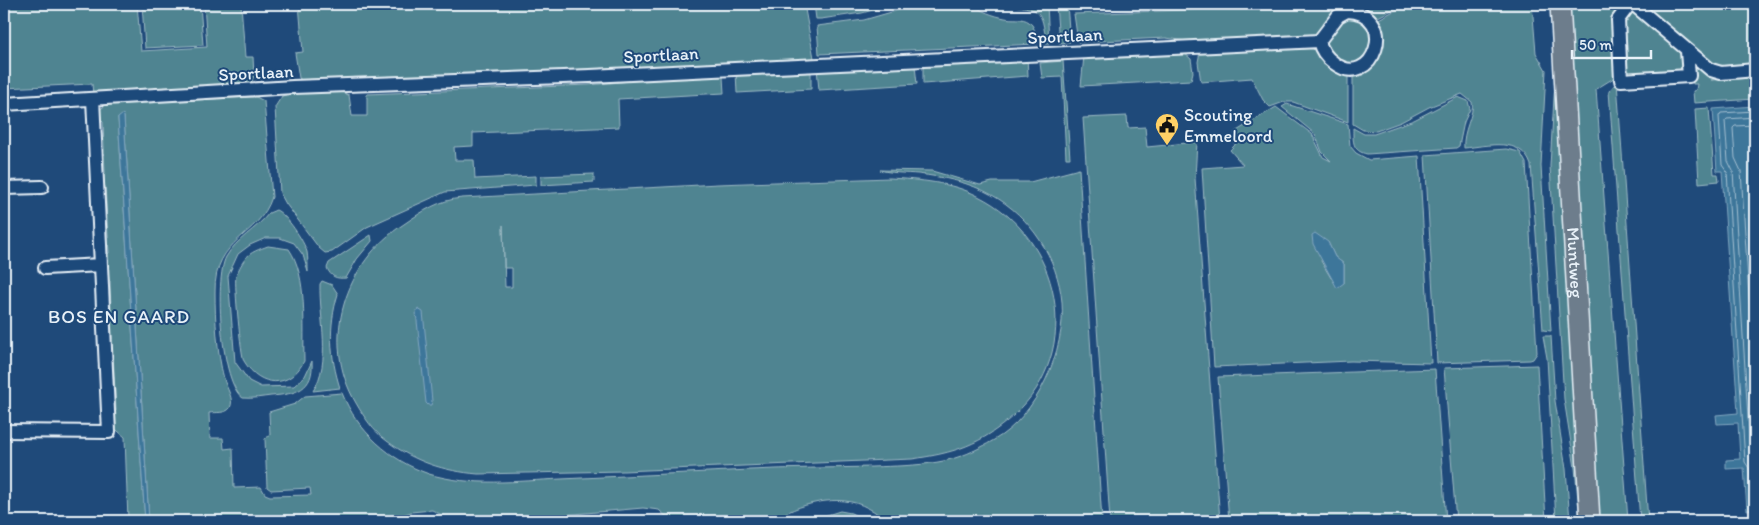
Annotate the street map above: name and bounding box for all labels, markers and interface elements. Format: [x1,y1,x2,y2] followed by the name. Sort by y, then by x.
[1027,23,1104,49] street label: Sportlaan
[1572,28,1650,60] scale bar
[1579,36,1612,54] text: 50 m
[623,42,700,68] street label: Sportlaan
[218,60,295,86] street label: Sportlaan
[1184,104,1273,147] place label: Scouting Emmeloord
[1154,112,1180,146] public building icon: Scouting Emmeloord
[1562,226,1588,299] street label: Muntweg
[48,305,190,328] district label: BOS EN GAARD

